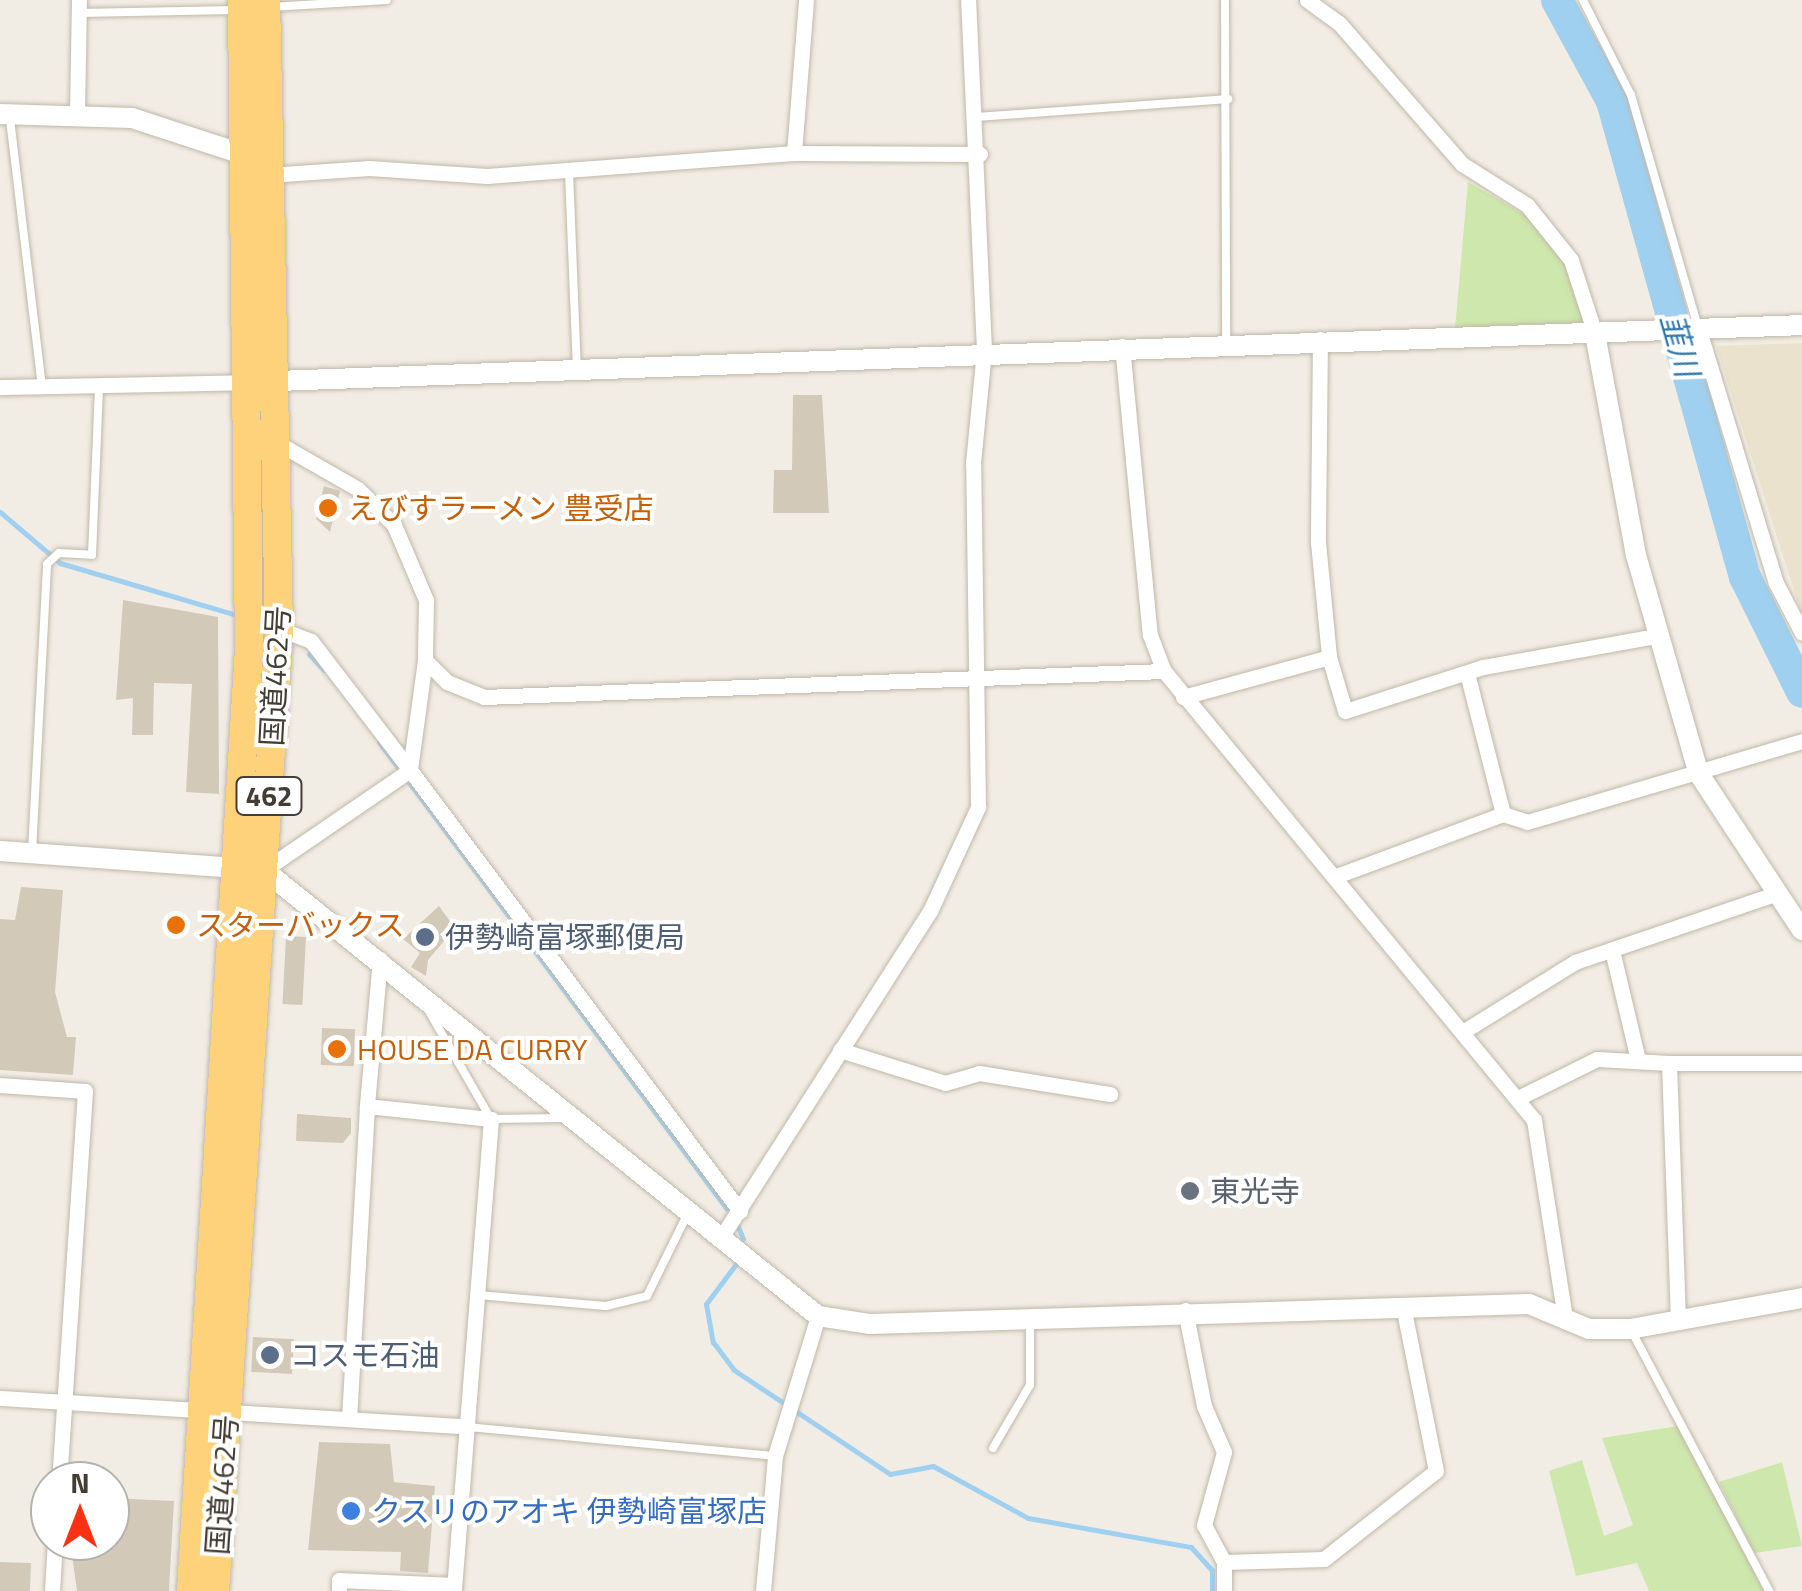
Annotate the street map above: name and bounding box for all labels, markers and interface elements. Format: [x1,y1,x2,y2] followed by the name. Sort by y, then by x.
[1653,309,1707,381] water label: 韮川
[348,490,655,526] place label: えびすラーメン 豊受店
[317,497,339,519] marker: えびすラーメン 豊受店
[253,605,297,747] street label: 国道462号
[234,773,304,819] road number: 462
[196,907,406,943] place label: スターバックス
[165,914,187,936] marker: スターバックス
[445,919,685,955] place label: 伊勢崎富塚郵便局
[414,926,436,948] marker: 伊勢崎富塚郵便局
[357,1031,587,1067] place label: HOUSE DA CURRY
[326,1038,348,1060] marker: HOUSE DA CURRY
[1210,1173,1300,1209] place label: 東光寺
[1179,1180,1201,1202] marker: 東光寺
[290,1337,440,1373] place label: コスモ石油
[259,1344,281,1366] marker: コスモ石油
[199,1414,245,1556] street label: 国道462号
[30,1461,130,1561] north arrow
[70,1461,90,1504] text: N
[371,1493,768,1529] place label: クスリのアオキ 伊勢崎富塚店
[340,1500,362,1522] marker: クスリのアオキ 伊勢崎富塚店

